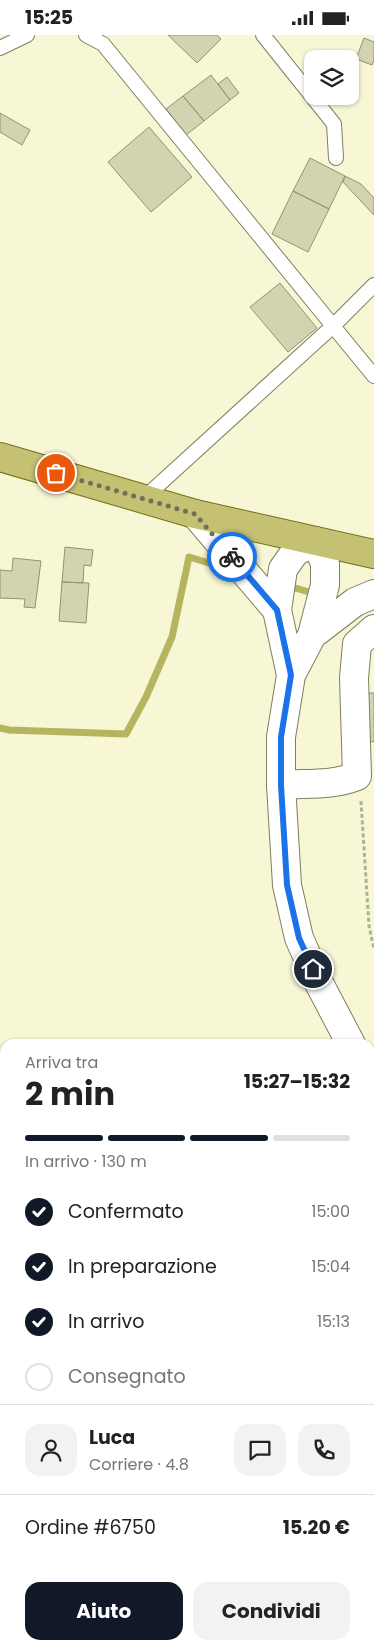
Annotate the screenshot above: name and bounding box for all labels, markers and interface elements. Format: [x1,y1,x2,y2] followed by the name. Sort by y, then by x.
[25,4,73,31] text: 15:25
[304,50,359,105] map controls
[304,50,359,105] button: layers
[35,452,77,494] pin
[42,459,70,487] icon: bag
[207,532,257,582] courier
[218,543,246,571] icon: bike
[292,948,334,990] pin
[299,955,327,983] icon: home
[25,1051,98,1074] text: Arriva tra
[244,1068,350,1095] text: 15:27–15:32
[25,1071,115,1116] text: 2 min
[25,1150,147,1173] text: In arrivo · 130 m
[25,1198,53,1226] icon: check
[68,1198,184,1225] text: Confermato
[311,1200,350,1223] text: 15:00
[25,1253,53,1281] icon: check
[68,1253,217,1280] text: In preparazione
[311,1255,350,1278] text: 15:04
[25,1308,53,1336] icon: check
[68,1308,144,1335] text: In arrivo
[317,1310,350,1333] text: 15:13
[68,1363,186,1390] text: Consegnato
[25,1424,77,1476] button: person
[89,1424,135,1451] text: Luca
[234,1424,286,1476] button: chat
[298,1424,350,1476] button: phone
[89,1453,189,1476] text: Corriere · 4.8
[25,1514,156,1541] text: Ordine #6750
[283,1514,350,1541] text: 15.20 €
[25,1582,183,1640] button: Aiuto
[193,1582,350,1640] button: Condividi

